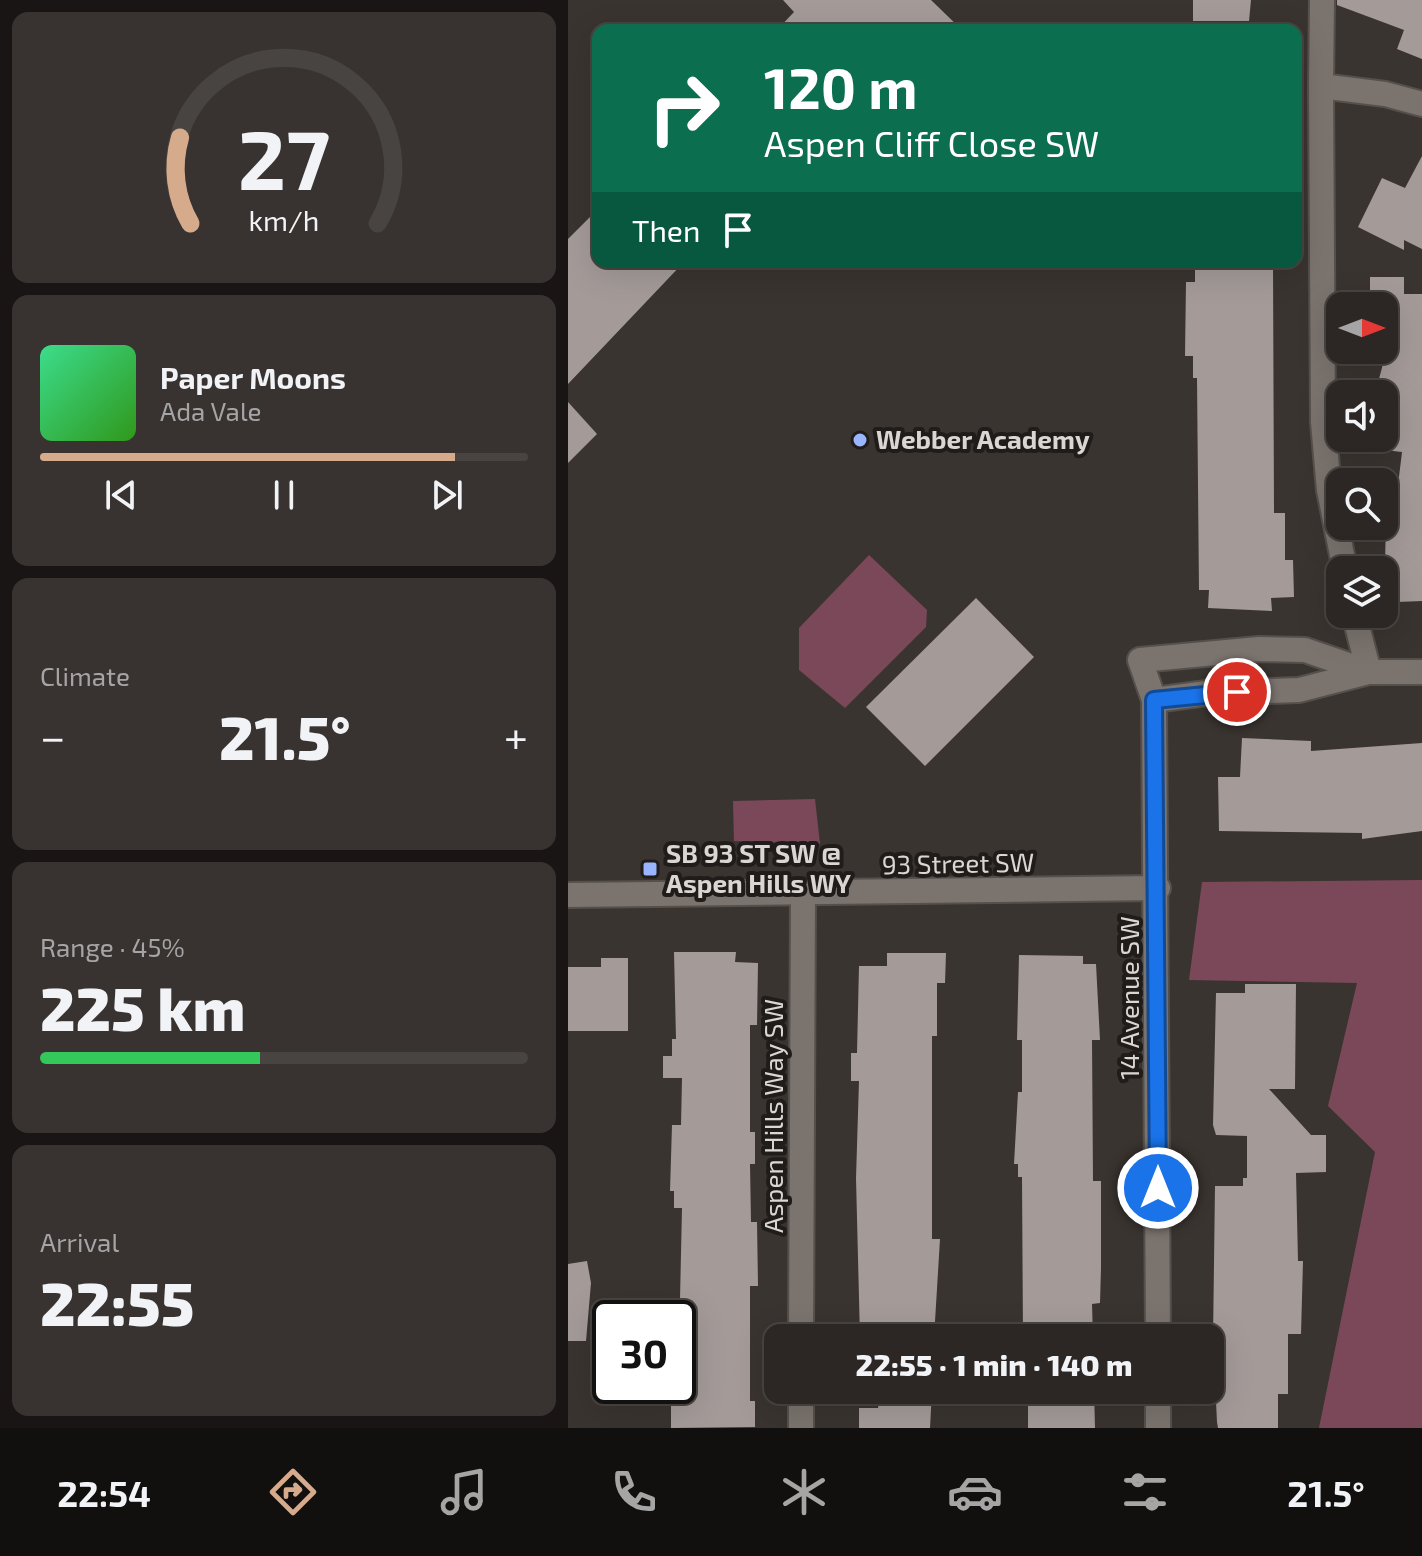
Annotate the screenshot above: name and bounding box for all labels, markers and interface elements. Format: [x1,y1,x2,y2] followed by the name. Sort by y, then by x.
[764,53,918,120] text: 120 m
[632,56,736,160] icon: right
[238,106,330,206] text: 27
[764,121,1099,164] text: Aspen Cliff Close SW
[249,202,319,237] text: km/h
[716,208,760,252] icon: arrive
[632,212,700,248] text: Then
[1326,292,1398,364] north arrow
[1326,292,1398,628] map controls
[160,359,346,395] text: Paper Moons
[1326,380,1398,452] button: sound
[160,395,262,426] text: Ada Vale
[876,423,1090,455] place label: Webber Academy
[851,431,869,449] marker: Webber Academy
[1326,468,1398,540] button: search
[99,473,143,517] icon: previous
[262,473,306,517] icon: pause
[425,473,469,517] icon: next
[1326,556,1398,628] button: layers
[1203,658,1271,726] pin
[40,660,130,691] text: Climate
[1215,670,1259,714] icon: arrive
[219,700,350,772] text: 21.5°
[40,709,66,762] text: −
[504,709,528,762] text: +
[666,837,851,898] place label: SB 93 ST SW @ Aspen Hills WY
[882,846,1034,879] street label: 93 Street SW
[641,860,659,878] marker: SB 93 ST SW @ Aspen Hills WY
[1113,916,1144,1080] street label: 14 Avenue SW
[40,931,185,962] text: Range · 45%
[40,971,246,1043] text: 225 km
[757,999,788,1233] street label: Aspen Hills Way SW
[1116,1146,1200,1230] position arrow
[40,1226,119,1257] text: Arrival
[40,1266,194,1338] text: 22:55
[592,1300,696,1404] speed limit sign: 30
[856,1346,1132,1382] text: 22:55 · 1 min · 140 m
[265,1464,321,1520] icon: directions
[436,1464,492,1520] icon: music
[606,1464,662,1520] icon: phone
[776,1464,832,1520] icon: climate
[947,1464,1003,1520] icon: car
[1117,1464,1173,1520] icon: filters
[57,1471,151,1514] text: 22:54
[1287,1471,1365,1514] text: 21.5°

